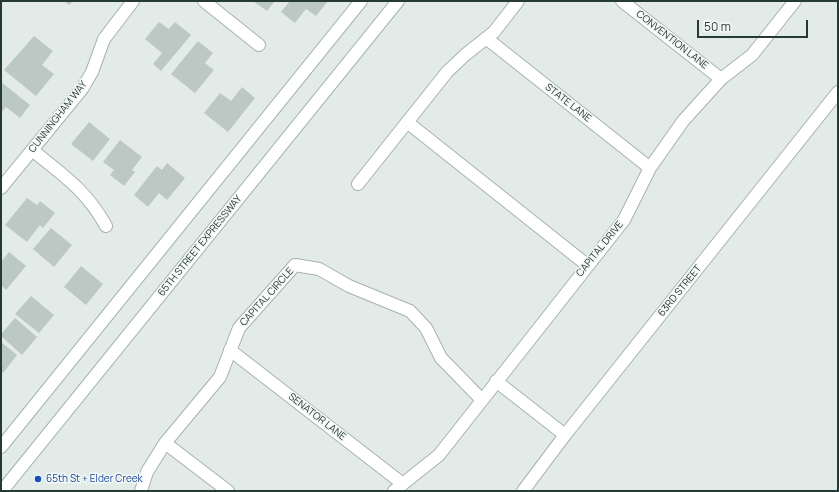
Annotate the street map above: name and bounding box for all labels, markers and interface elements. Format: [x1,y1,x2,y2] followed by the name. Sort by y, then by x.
[634,8,710,72] street label: CONVENTION LANE
[699,12,810,38] scale bar
[704,18,731,35] text: 50 m
[26,79,90,155] street label: CUNNINGHAM WAY
[543,81,593,125] street label: STATE LANE
[156,193,244,299] street label: 65TH STREET EXPRESSWAY
[574,219,626,279] street label: CAPITAL DRIVE
[656,263,704,319] street label: 63RD STREET
[238,265,296,329] street label: CAPITAL CIRCLE
[286,391,348,443] street label: SENATOR LANE
[46,473,143,485] place label: 65th St + Elder Creek
[33,474,43,484] marker: 65th St + Elder Creek

